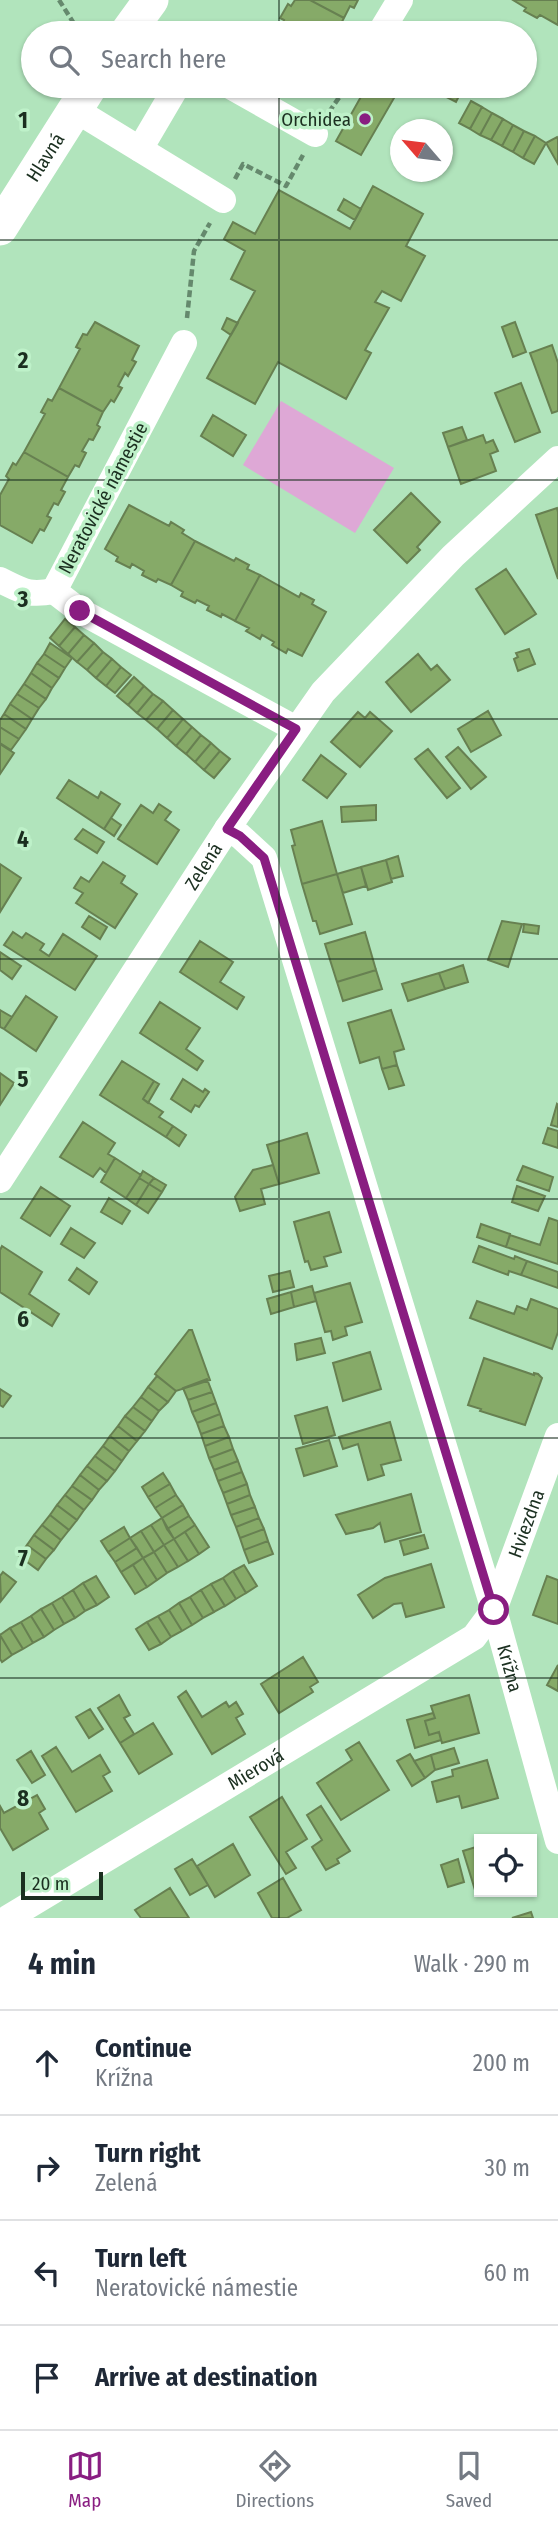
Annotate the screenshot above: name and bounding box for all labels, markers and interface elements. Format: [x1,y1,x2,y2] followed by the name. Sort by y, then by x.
[21,21,537,98] search box
[45,41,83,79] icon: search
[101,44,226,75] text: Search here
[18,106,28,134] text: 1
[281,108,351,131] place label: Orchidea
[357,111,373,127] marker: Orchidea
[390,119,453,182] north arrow
[21,128,69,186] street label: Hlavná
[17,346,29,374] text: 2
[53,418,153,578] street label: Neratovické námestie
[17,585,29,613] text: 3
[64,595,95,626] route end
[17,825,29,853] text: 4
[179,838,227,894] street label: Zelená
[17,1065,29,1093] text: 5
[17,1305,29,1333] text: 6
[503,1486,549,1561] street label: Hviezdna
[18,1544,28,1572] text: 7
[478,1594,509,1625] route start
[493,1642,528,1694] street label: Krížna
[223,1743,288,1794] street label: Mierová
[17,1784,29,1812] text: 8
[474,1834,537,1897] map controls
[474,1834,537,1897] button: locate
[21,1869,103,1901] scale bar
[32,1872,69,1895] text: 20 m
[28,1946,96,1982] text: 4 min
[414,1950,530,1978] text: Walk · 290 m
[95,2033,192,2064] text: Continue
[28,2044,66,2082] icon: ahead
[473,2049,530,2077] text: 200 m
[95,2064,153,2092] text: Krížna
[95,2138,201,2169] text: Turn right
[28,2149,66,2187] icon: right
[485,2154,530,2182] text: 30 m
[95,2169,157,2197] text: Zelená
[95,2243,187,2274] text: Turn left
[28,2254,66,2292] icon: left
[484,2259,530,2287] text: 60 m
[95,2274,298,2302] text: Neratovické námestie
[28,2359,66,2397] icon: arrive
[95,2362,318,2393] text: Arrive at destination
[66,2447,104,2512] tab: Map
[236,2447,314,2512] tab: Directions
[446,2447,492,2512] tab: Saved

